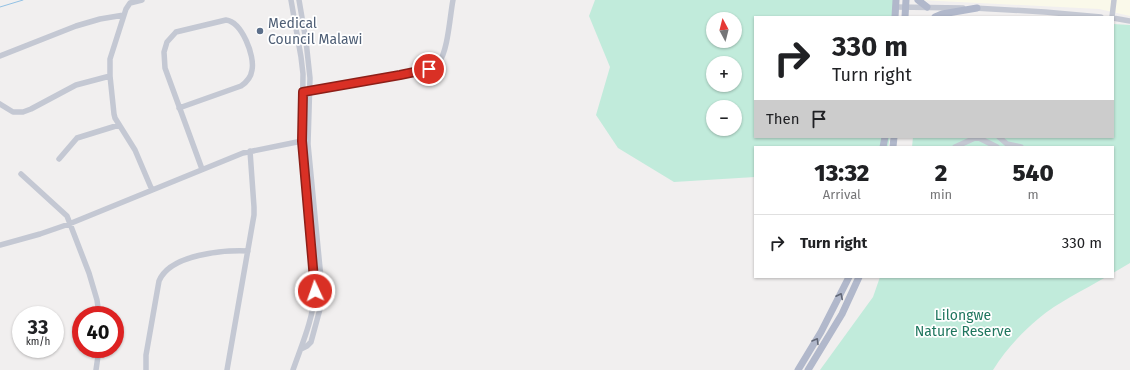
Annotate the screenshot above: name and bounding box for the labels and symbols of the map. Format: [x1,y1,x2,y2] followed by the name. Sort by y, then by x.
[706,12,742,48] north arrow
[268,15,362,48] place label: Medical Council Malawi
[255,26,265,36] marker: Medical Council Malawi
[412,52,446,86] pin
[294,270,336,312] position arrow
[835,293,843,300] one-way arrow
[72,306,124,358] speed limit sign: 40
[915,307,1011,340] park label: Lilongwe Nature Reserve
[811,338,818,345] one-way arrow

